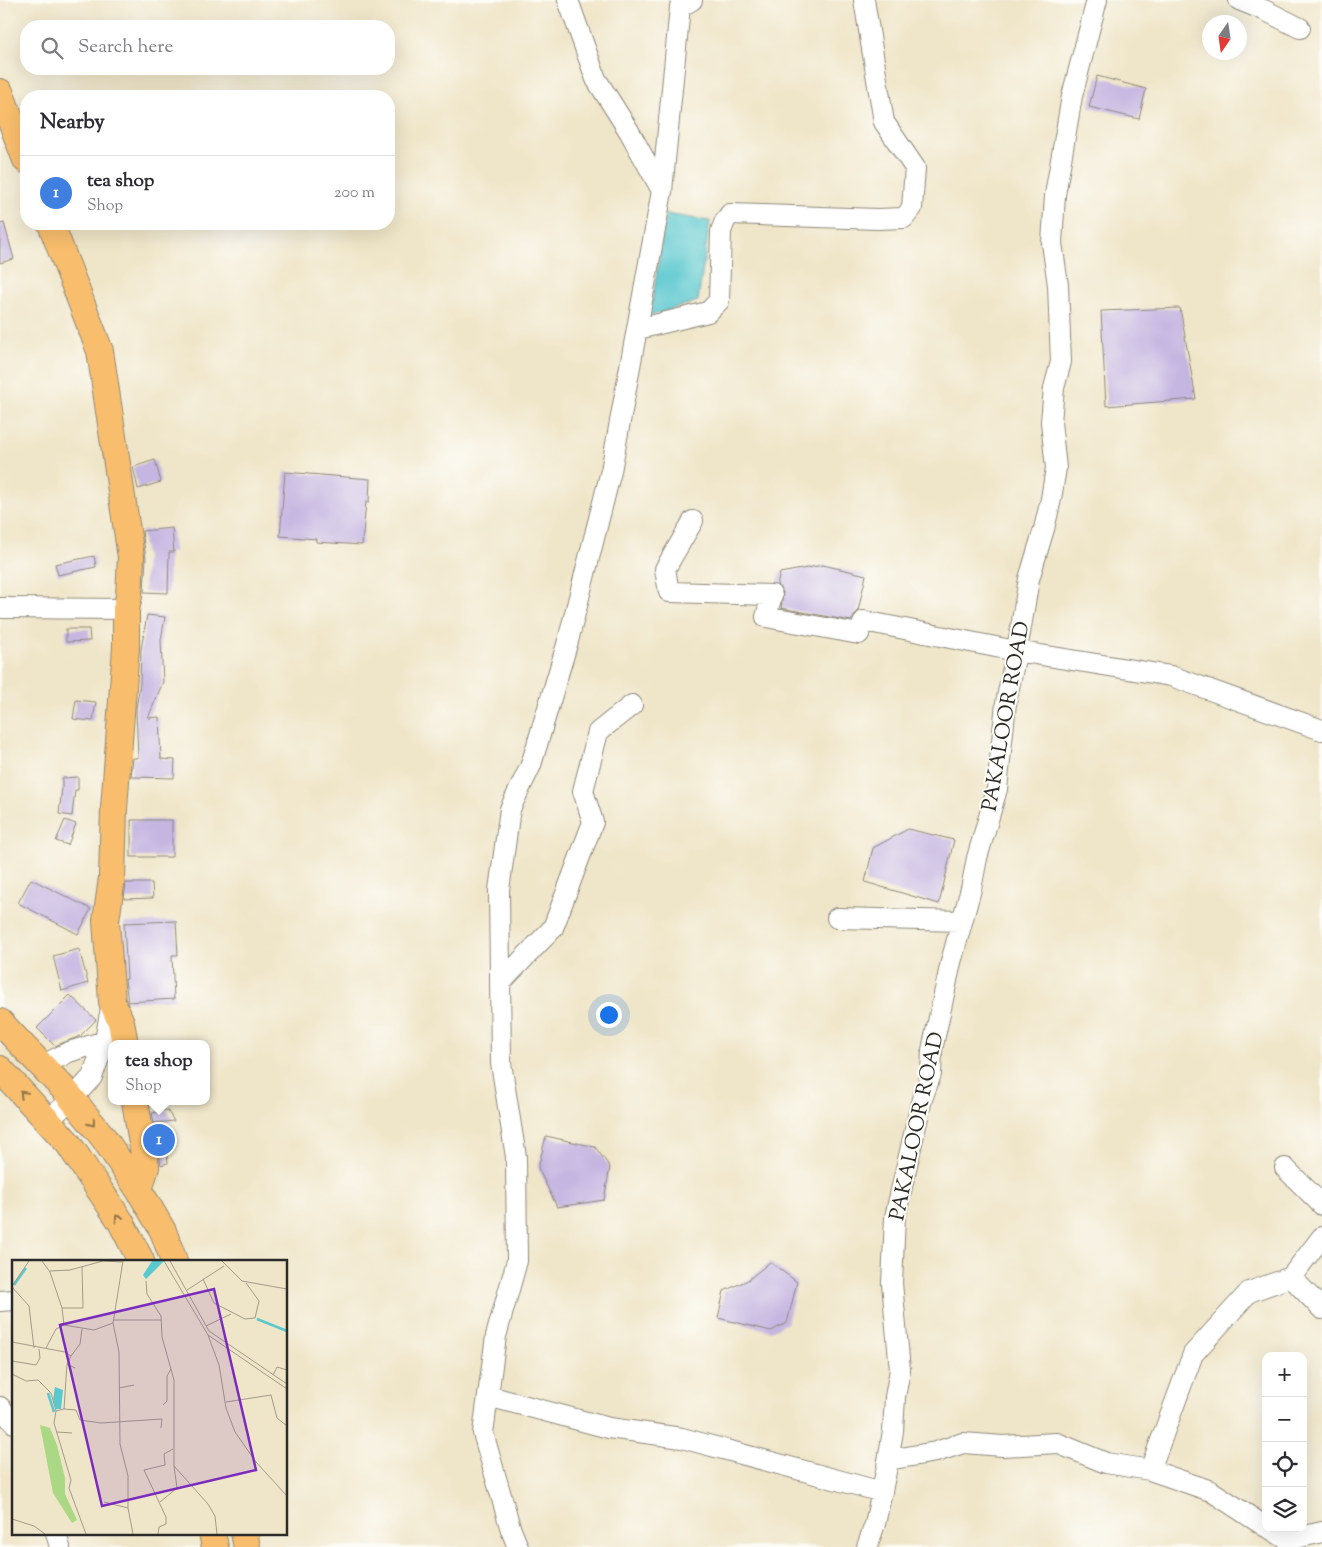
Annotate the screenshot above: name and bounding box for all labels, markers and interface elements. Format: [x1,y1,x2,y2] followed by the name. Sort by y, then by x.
[1202,15,1247,60] north arrow
[20,20,395,75] search box
[38,34,66,62] icon: search
[78,34,173,61] text: Search here
[40,108,105,138] text: Nearby
[87,168,154,195] text: tea shop
[53,182,59,205] text: 1
[334,182,375,205] text: 200 m
[87,195,123,218] text: Shop
[976,619,1038,814] street label: PAKALOOR ROAD
[596,1002,622,1028] your location
[883,1029,953,1224] street label: PAKALOOR ROAD
[108,1040,210,1105] popup
[125,1048,193,1075] text: tea shop
[125,1075,162,1098] text: Shop
[20,1090,29,1099] one-way arrow
[86,1117,94,1126] one-way arrow
[143,1121,175,1159] pin: 1
[115,1214,124,1223] one-way arrow
[12,1260,288,1534] inset map
[1262,1352,1307,1532] map controls
[1262,1352,1307,1397] button: +
[1262,1397,1307,1442] button: −
[1262,1442,1307,1487] button: locate
[1262,1487,1307,1532] button: layers

